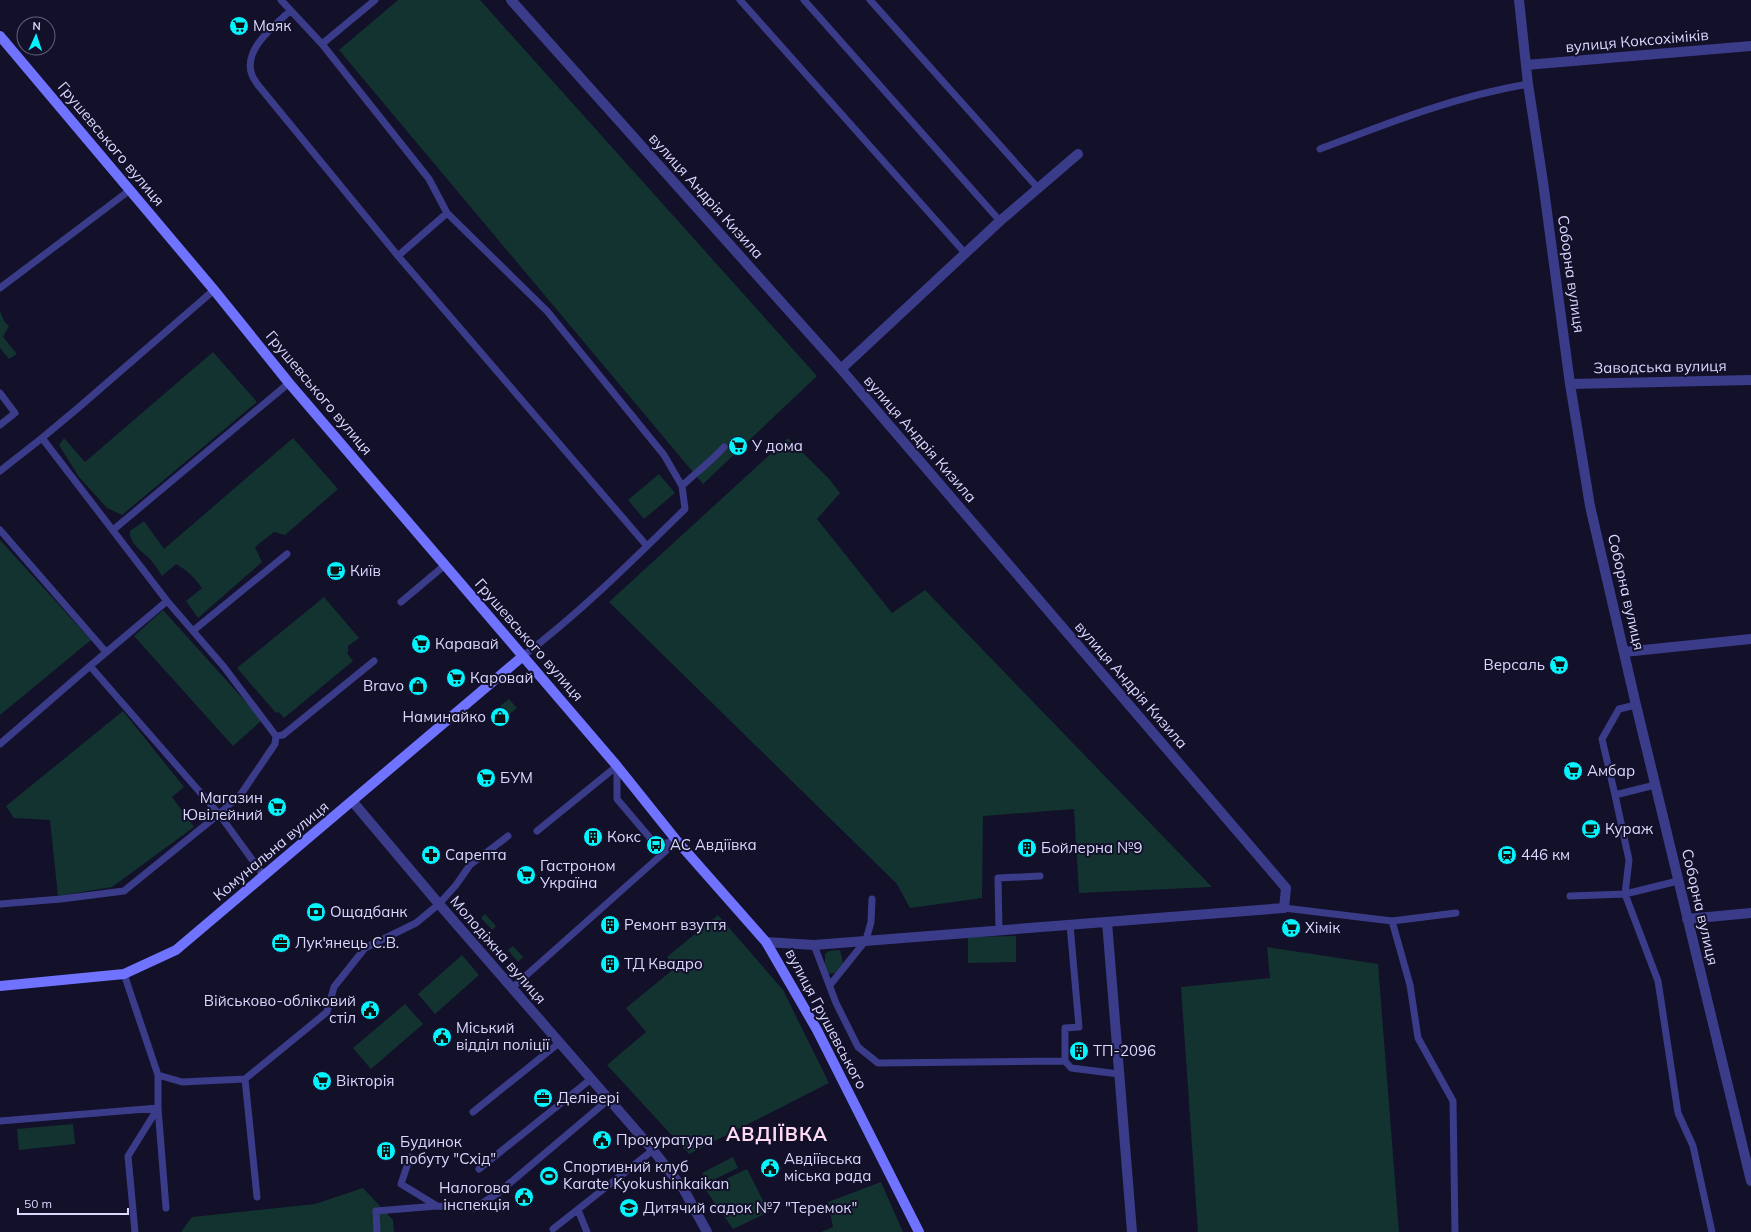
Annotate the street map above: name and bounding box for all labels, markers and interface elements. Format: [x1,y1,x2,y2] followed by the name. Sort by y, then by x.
[228,15,250,37] supermarket icon: Маяк
[16,16,56,56] north arrow
[253,16,292,35] place label: Маяк
[32,19,41,33] text: N
[1565,25,1709,56] street label: вулиця Коксохіміків
[54,78,169,210] street label: Грушевського вулиця
[645,129,768,262] street label: вулиця Андрія Кизила
[1554,214,1589,334] street label: Соборна вулиця
[262,327,377,459] street label: Грушевського вулиця
[1593,356,1727,377] street label: Заводська вулиця
[860,371,981,506] street label: вулиця Андрія Кизила
[727,435,749,457] supermarket icon: У дома
[751,436,803,455] place label: У дома
[1604,532,1649,652] street label: Соборна вулиця
[325,560,347,582] cafe icon: Київ
[350,561,381,580] place label: Київ
[471,574,588,705] street label: Грушевського вулиця
[1071,617,1192,752] street label: вулиця Андрія Кизила
[410,633,432,655] supermarket icon: Каравай
[435,634,499,653] place label: Каравай
[1548,654,1570,676] supermarket icon: Версаль
[1484,655,1545,674] place label: Версаль
[445,667,467,689] supermarket icon: Каровай
[470,668,533,687] place label: Каровай
[407,675,429,697] shop icon: Bravo
[363,676,404,695] place label: Bravo
[489,706,511,728] shop icon: Наминайко
[403,707,486,726] place label: Наминайко
[1562,760,1584,782] supermarket icon: Амбар
[1587,761,1635,780] place label: Амбар
[475,767,497,789] supermarket icon: БУМ
[500,768,533,787] place label: БУМ
[182,788,263,824] place label: Магазин Ювілейний
[266,796,288,818] supermarket icon: Магазин Ювілейний
[209,797,332,905] street label: Комунальна вулиця
[1580,818,1602,840] cafe icon: Кураж
[1605,819,1654,838] place label: Кураж
[582,826,604,848] building icon: Кокс
[607,827,641,846] place label: Кокс
[645,834,667,856] bus stop icon: АС Авдіївка
[670,835,757,854] place label: АС Авдіївка
[1016,837,1038,859] building icon: Бойлерна №9
[1041,838,1142,857] place label: Бойлерна №9
[420,844,442,866] pharmacy icon: Сарепта
[1496,844,1518,866] station icon: 446 км
[445,845,507,864] place label: Сарепта
[1521,845,1570,864] place label: 446 км
[1678,847,1723,967] street label: Соборна вулиця
[539,856,616,892] place label: Гастроном Україна
[515,864,537,886] supermarket icon: Гастроном Україна
[446,892,551,1008] street label: Молодіжна вулиця
[305,901,327,923] bank icon: Ощадбанк
[330,902,408,921] place label: Ощадбанк
[599,914,621,936] building icon: Ремонт взуття
[624,915,727,934] place label: Ремонт взуття
[1280,917,1302,939] supermarket icon: Хімік
[1305,918,1341,937] place label: Хімік
[270,932,292,954] office icon: Лук'янець С.В.
[295,933,399,952] place label: Лук'янець С.В.
[781,945,872,1092] street label: вулиця Грушевського
[599,953,621,975] building icon: ТД Квадро
[624,954,703,973] place label: ТД Квадро
[204,991,356,1027] place label: Військово-обліковий стіл
[359,999,381,1021] public building icon: Військово-обліковий стіл
[456,1018,550,1054] place label: Міський відділ поліції
[431,1026,453,1048] public building icon: Міський відділ поліції
[1068,1040,1090,1062] building icon: ТП-2096
[1093,1041,1156,1060] place label: ТП-2096
[311,1070,333,1092] supermarket icon: Вікторія
[336,1071,395,1090] place label: Вікторія
[532,1087,554,1109] office icon: Делівері
[557,1088,619,1107] place label: Делівері
[726,1122,828,1146] district label: АВДІЇВКА
[591,1129,613,1151] public building icon: Прокуратура
[616,1130,713,1149] place label: Прокуратура
[400,1132,496,1168] place label: Будинок побуту "Схід"
[375,1140,397,1162] building icon: Будинок побуту "Схід"
[784,1149,871,1185] place label: Авдіївська міська рада
[563,1157,729,1193] place label: Спортивний клуб Karate Kyokushinkaikan
[759,1157,781,1179] public building icon: Авдіївська міська рада
[538,1165,560,1187] sports icon: Спортивний клуб Karate Kyokushinkaikan
[439,1178,510,1214] place label: Налогова інспекція
[513,1186,535,1208] public building icon: Налогова інспекція
[18,1190,128,1216] scale bar
[24,1196,52,1211] text: 50 m
[618,1197,640,1219] school or university icon: Дитячий садок №7 "Теремок"
[643,1198,857,1217] place label: Дитячий садок №7 "Теремок"

